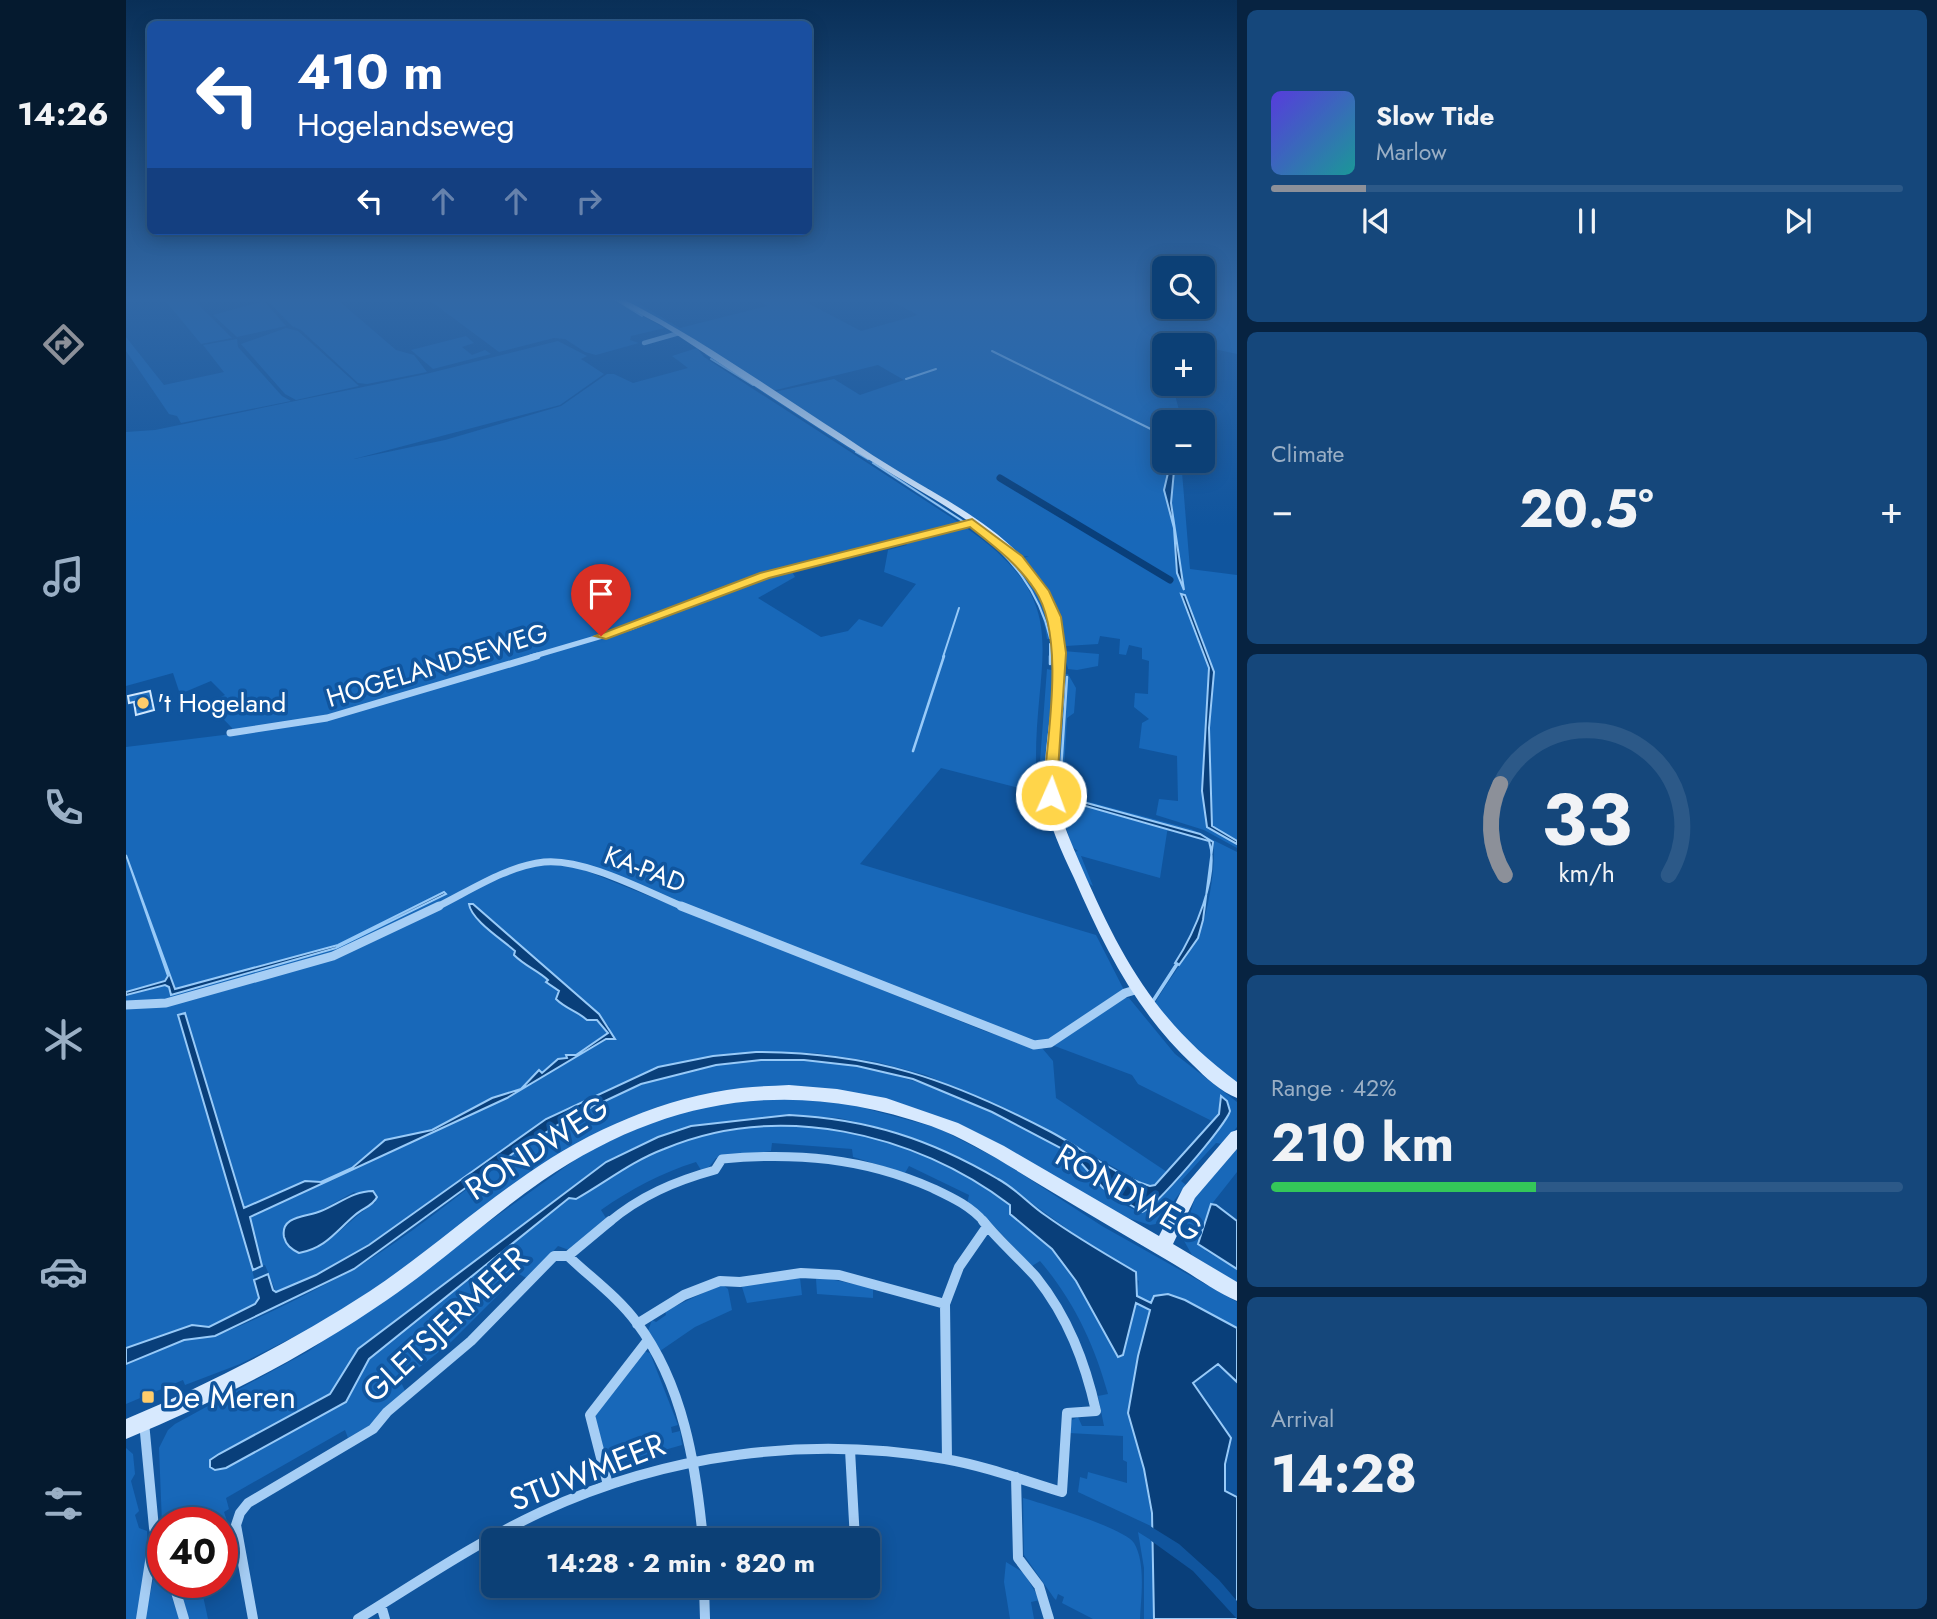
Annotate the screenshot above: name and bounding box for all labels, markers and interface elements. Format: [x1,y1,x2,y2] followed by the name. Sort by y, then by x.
[297,37,443,107] text: 410 m
[182,49,273,140] icon: left
[17,91,109,137] text: 14:26
[1376,97,1495,135] text: Slow Tide
[297,102,515,148] text: Hogelandseweg
[1376,135,1447,169] text: Marlow
[351,182,389,220] icon: left
[424,182,462,220] icon: ahead
[497,182,535,220] icon: ahead
[570,182,608,220] icon: right
[1357,202,1395,240] icon: previous
[1568,202,1606,240] icon: pause
[1779,202,1817,240] icon: next
[1152,256,1215,473] map controls
[1152,256,1215,319] button: search
[39,320,88,369] icon: directions
[1152,333,1215,396] button: +
[1152,410,1215,473] button: −
[1271,437,1344,471] text: Climate
[1519,471,1654,547] text: 20.5°
[1271,482,1293,537] text: −
[1880,482,1903,537] text: +
[39,552,88,601] icon: music
[571,564,631,636] pin
[582,575,620,613] icon: arrive
[322,613,552,717] street label: HOGELANDSEWEG
[157,684,286,722] place label: 't Hogeland
[135,695,151,711] marker: 't Hogeland
[1014,758,1088,832] position arrow
[1542,768,1632,873] text: 33
[39,783,88,832] icon: phone
[599,836,691,902] street label: KA-PAD
[1559,855,1615,891] text: km/h
[39,1015,88,1064] icon: climate
[1271,1071,1396,1105] text: Range · 42%
[456,1084,618,1212] street label: RONDWEG
[1271,1105,1454,1181] text: 210 km
[1047,1132,1211,1254] street label: RONDWEG
[352,1235,538,1413] street label: GLETSJERMEER
[39,1247,88,1296] icon: car
[162,1374,296,1420] place label: De Meren
[140,1389,156,1405] marker: De Meren
[1271,1402,1334,1436] text: Arrival
[503,1421,671,1523] street label: STUWMEER
[1271,1436,1417,1512] text: 14:28
[39,1479,88,1528] icon: filters
[147,1507,238,1598] speed limit sign: 40
[546,1544,815,1582] text: 14:28 · 2 min · 820 m

